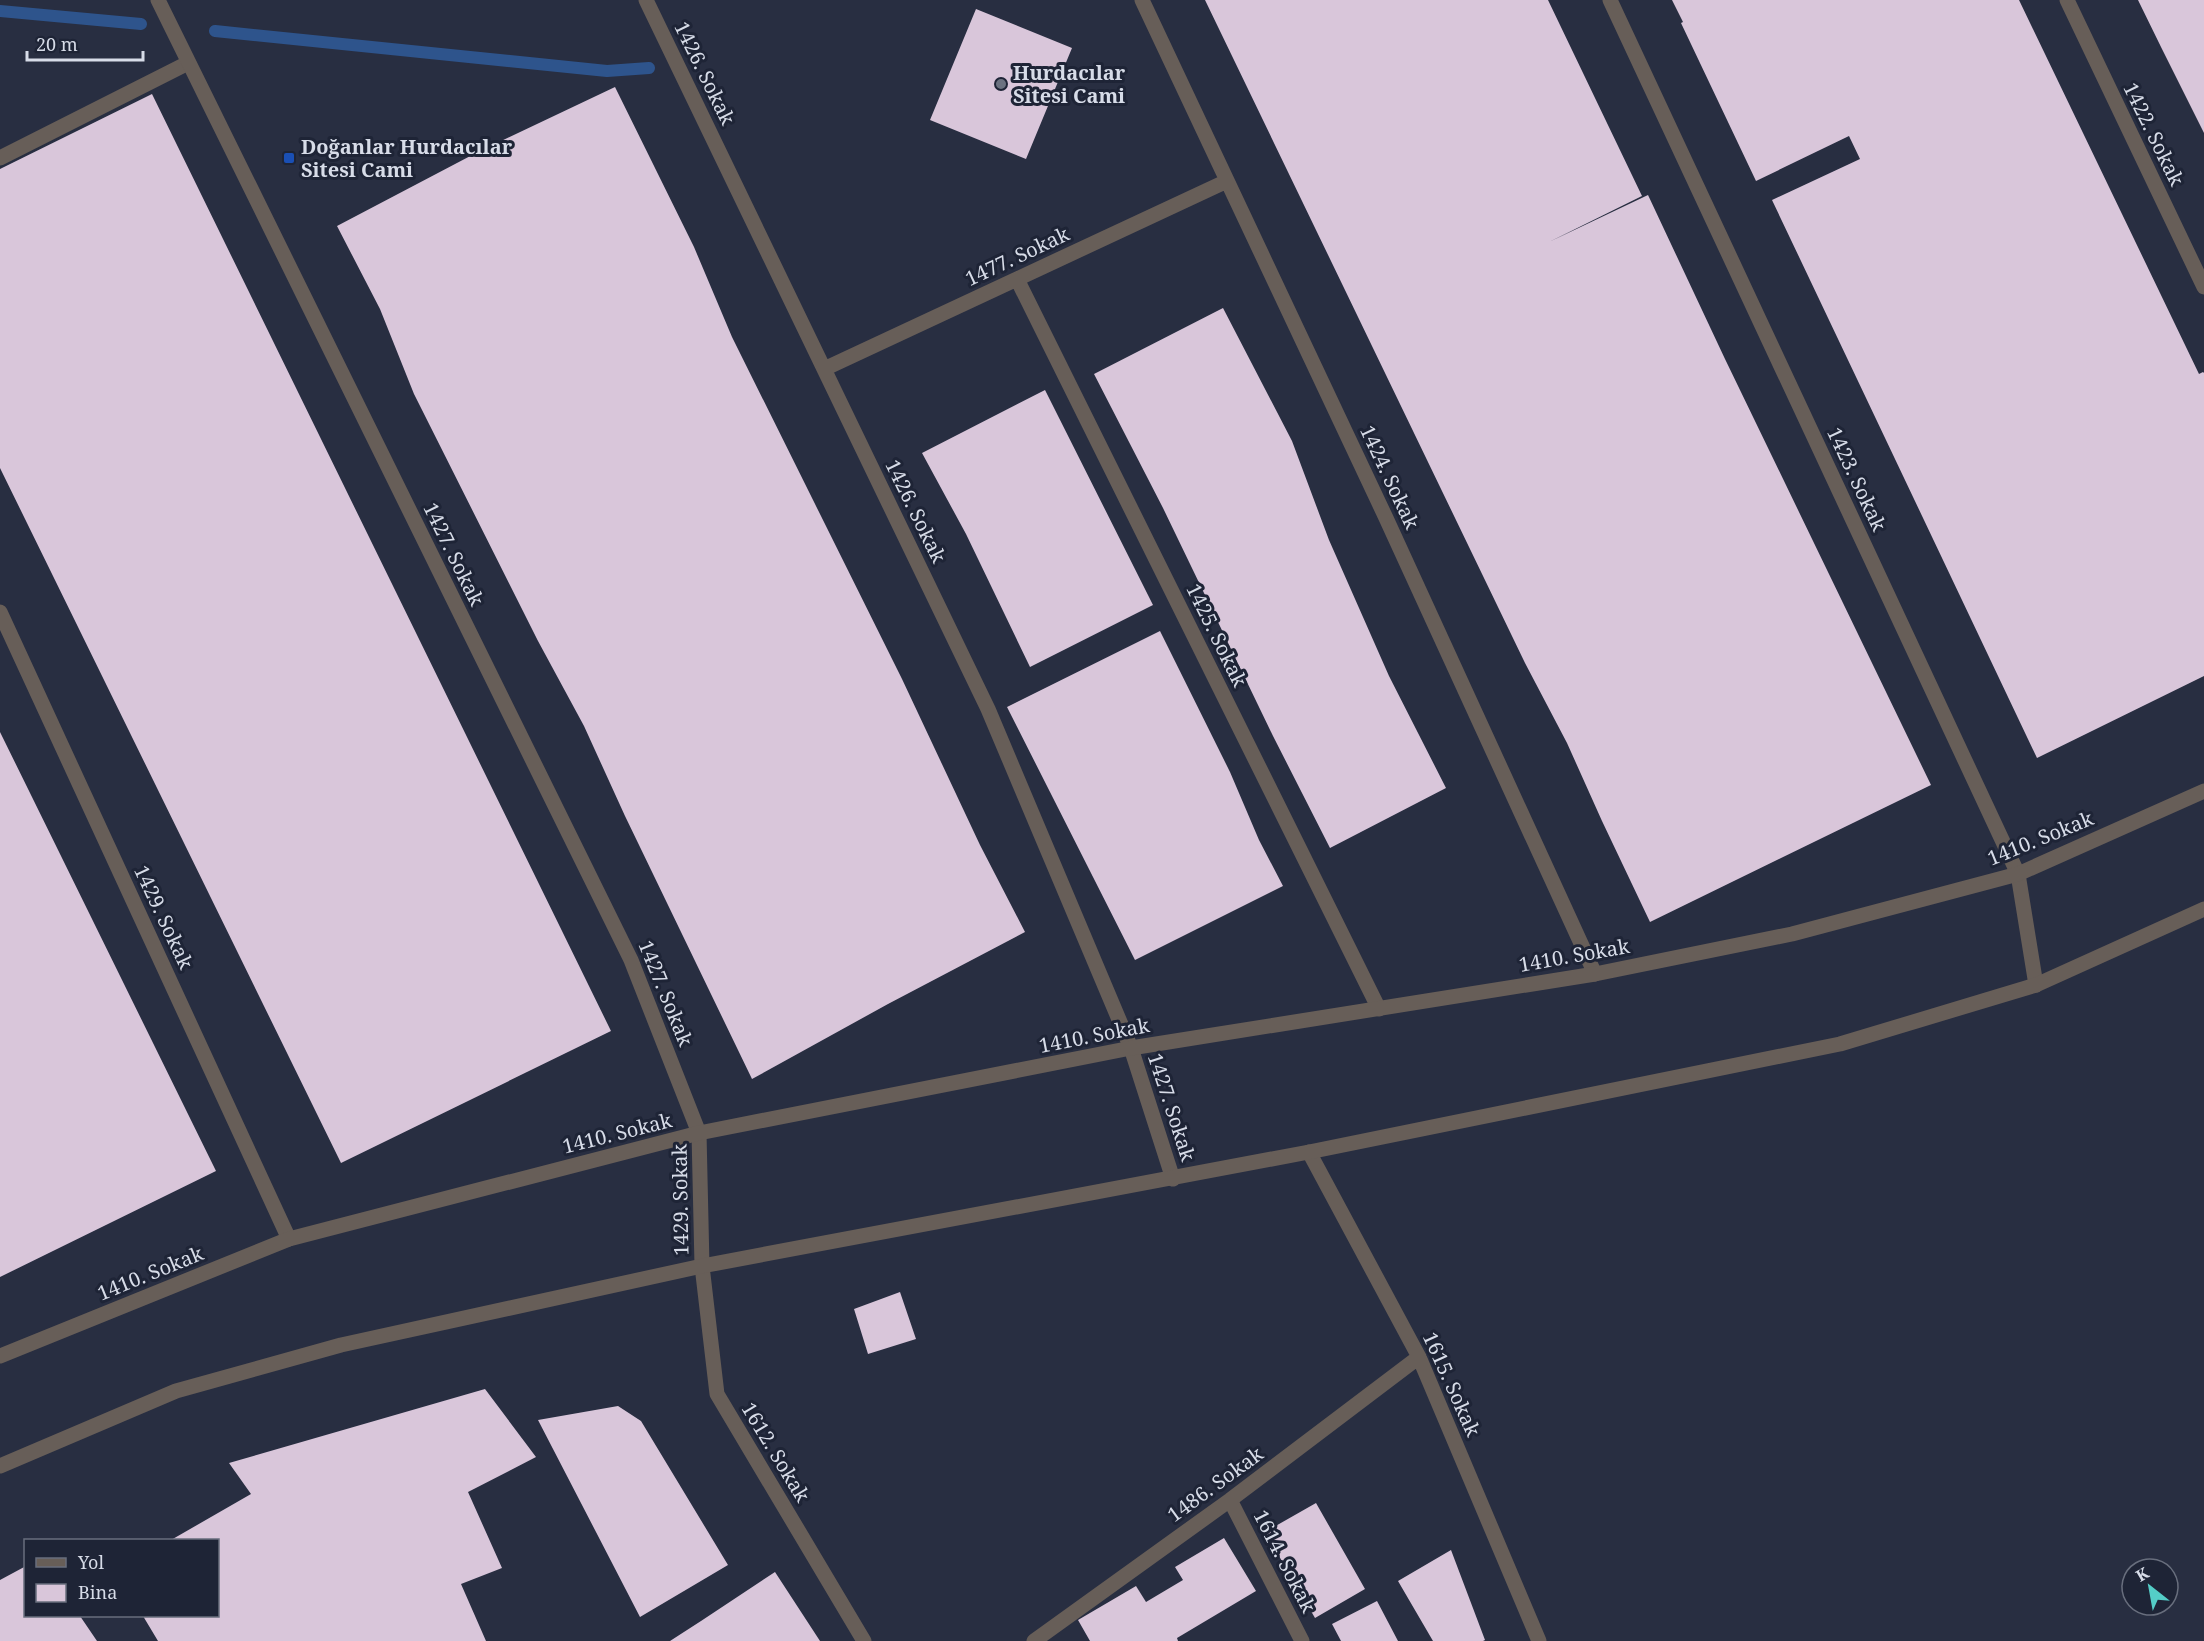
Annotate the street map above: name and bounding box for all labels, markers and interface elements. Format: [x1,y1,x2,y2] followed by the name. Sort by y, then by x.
[668,17,742,130] street label: 1426. Sokak
[27,24,142,62] scale bar
[36,32,78,56] text: 20 m
[1013,59,1126,109] place label: Hurdacılar Sitesi Cami
[994,77,1008,91] marker: Hurdacılar Sitesi Cami
[2117,78,2191,191] street label: 1422. Sokak
[301,133,513,183] place label: Doğanlar Hurdacılar Sitesi Cami
[282,151,296,165] marker: Doğanlar Hurdacılar Sitesi Cami
[961,220,1074,292] street label: 1477. Sokak
[1354,421,1426,534] street label: 1424. Sokak
[1821,423,1893,536] street label: 1423. Sokak
[879,455,953,568] street label: 1426. Sokak
[417,498,491,611] street label: 1427. Sokak
[1180,579,1254,692] street label: 1425. Sokak
[1983,804,2097,871] street label: 1410. Sokak
[128,861,200,974] street label: 1429. Sokak
[1517,932,1632,978] street label: 1410. Sokak
[633,936,700,1050] street label: 1427. Sokak
[1036,1011,1152,1059] street label: 1410. Sokak
[1142,1050,1202,1165] street label: 1427. Sokak
[559,1106,675,1160] street label: 1410. Sokak
[666,1143,694,1256] street label: 1429. Sokak
[93,1239,207,1306] street label: 1410. Sokak
[1417,1327,1487,1441] street label: 1615. Sokak
[736,1397,817,1507] street label: 1612. Sokak
[1162,1440,1268,1528] street label: 1486. Sokak
[1248,1505,1323,1617] street label: 1614. Sokak
[24,1539,219,1617] legend
[77,1550,104,1574] text: Yol
[2120,1557,2180,1617] north arrow
[2132,1562,2153,1587] text: K
[78,1580,117,1604] text: Bina

